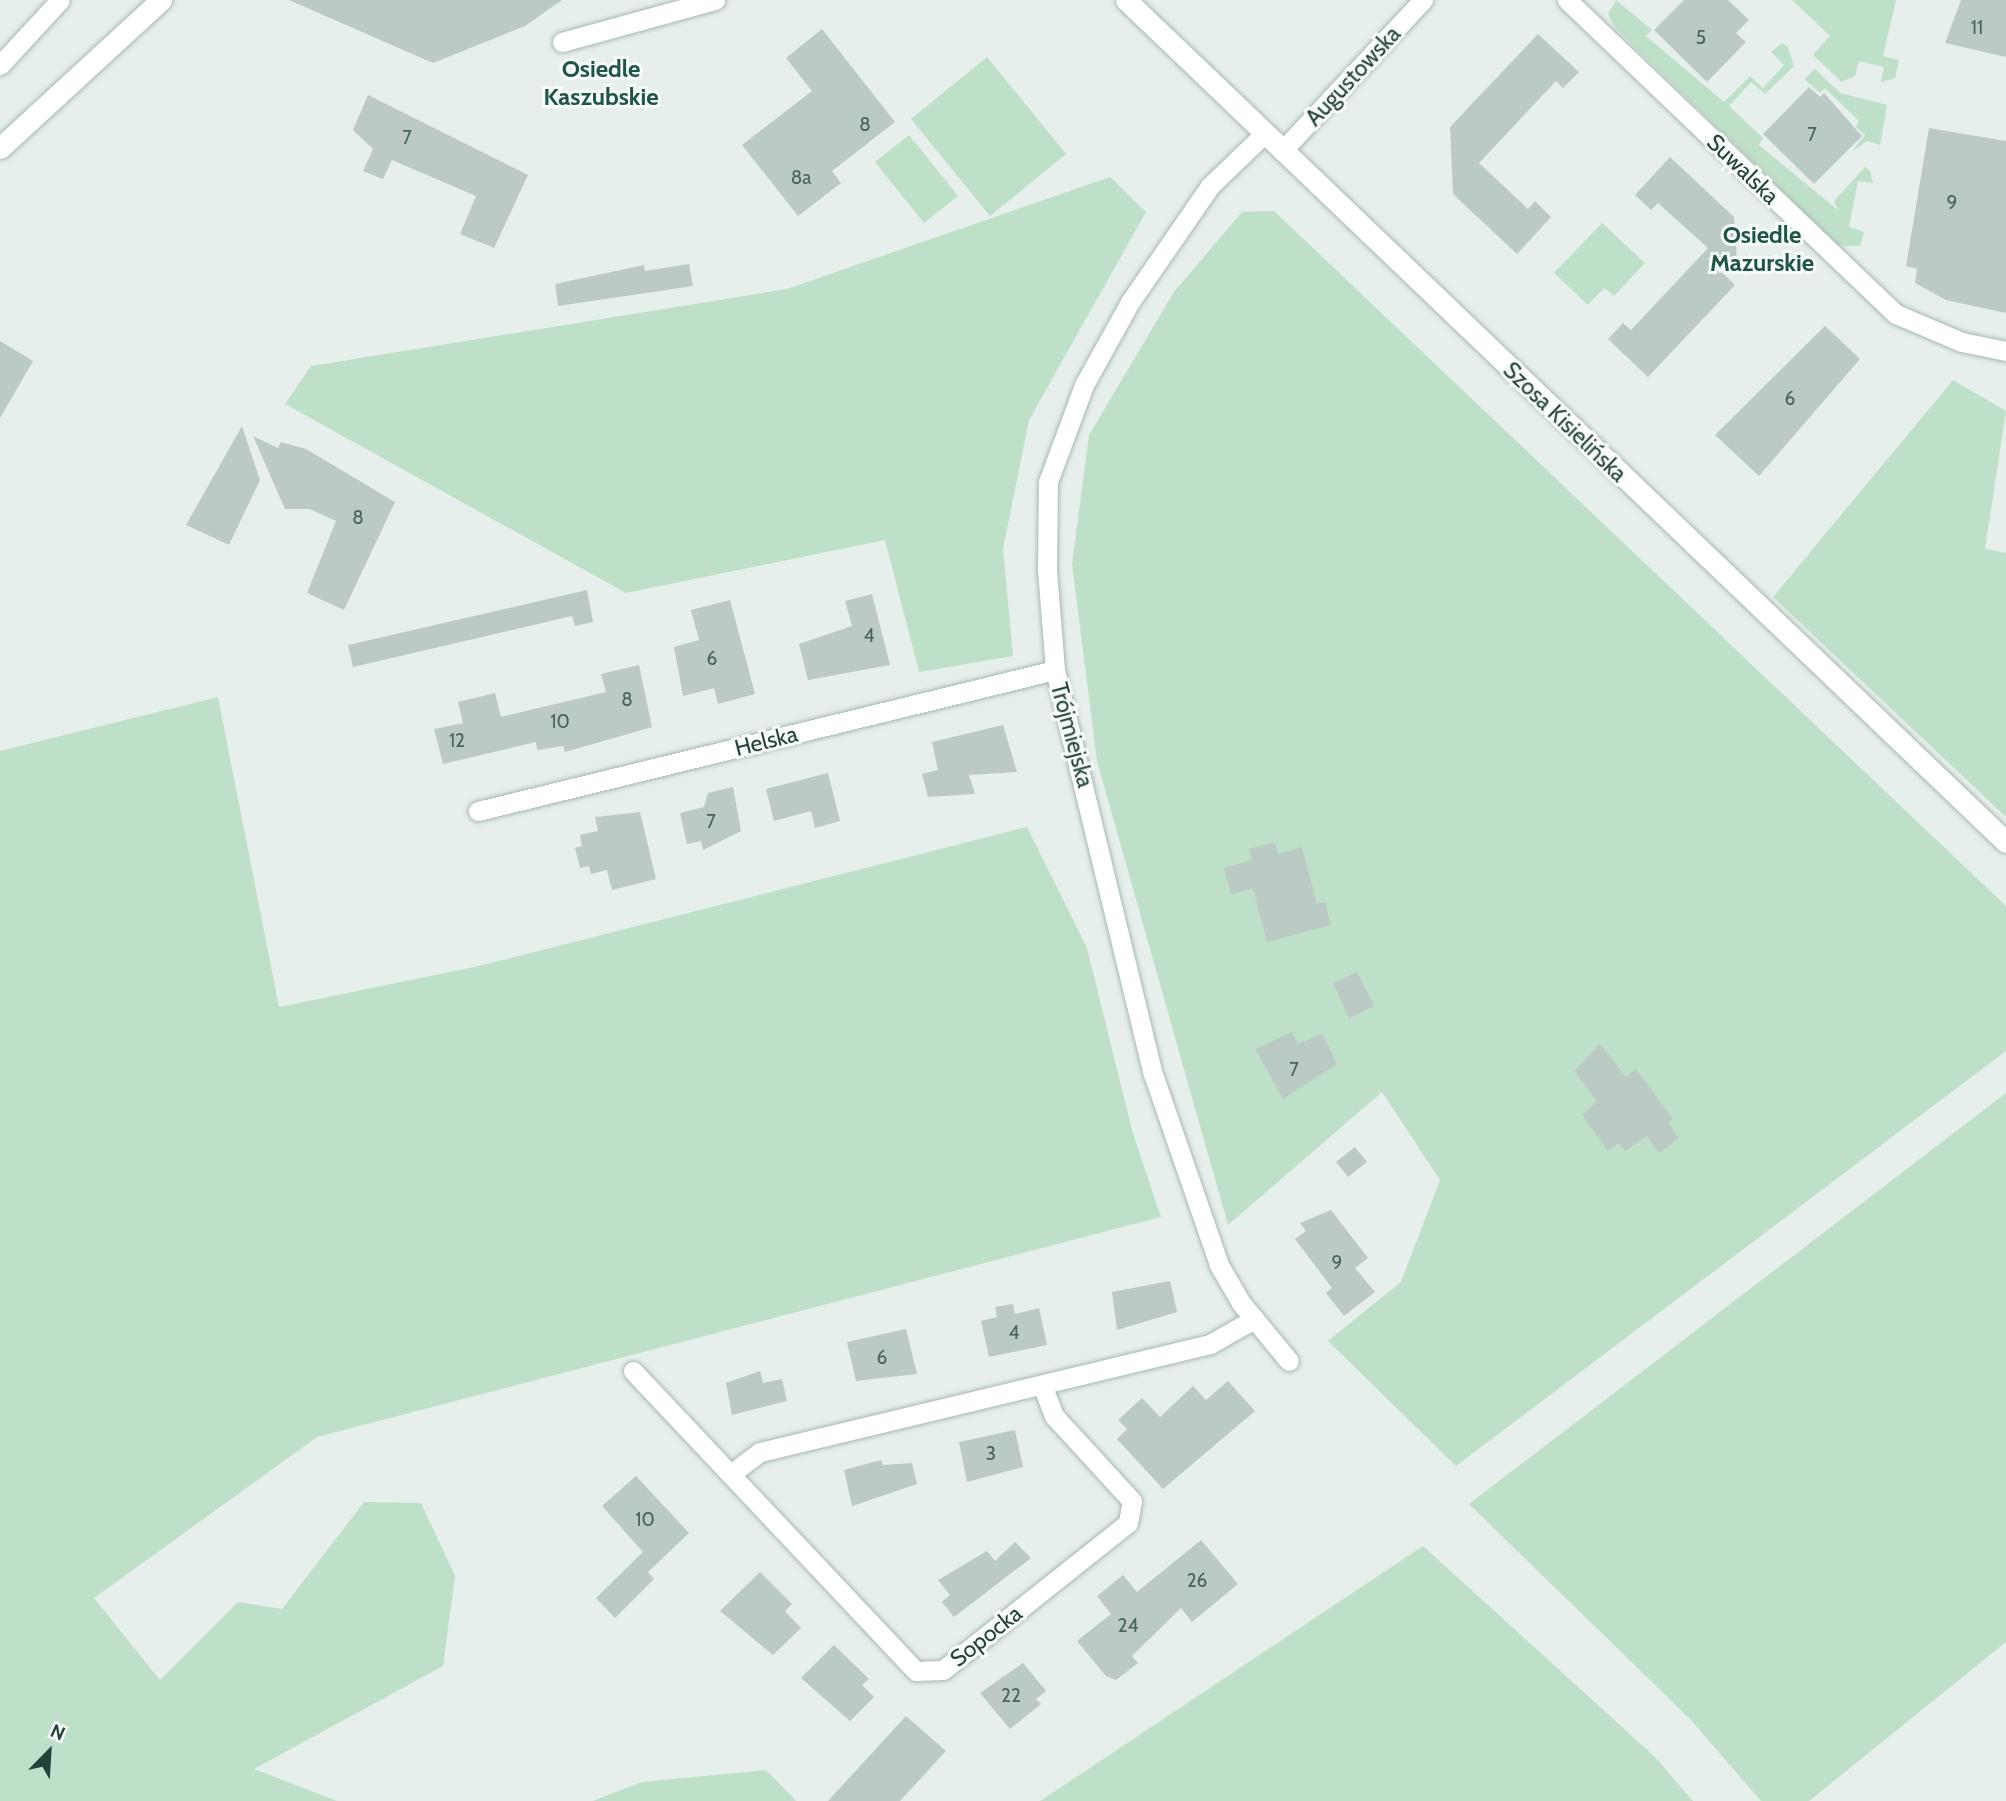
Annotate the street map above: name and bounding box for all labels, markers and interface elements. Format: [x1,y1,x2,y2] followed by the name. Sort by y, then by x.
[1971,17,1983,39] house number: 11
[1300,20,1406,132] street label: Augustowska
[1696,27,1706,49] house number: 5
[543,55,659,111] district label: Osiedle Kaszubskie
[859,114,871,136] house number: 8
[1807,124,1817,146] house number: 7
[402,127,412,149] house number: 7
[1701,128,1785,210] street label: Suwalska
[791,167,811,189] house number: 8a
[1947,192,1957,214] house number: 9
[1710,221,1814,277] district label: Osiedle Mazurskie
[1498,356,1632,488] street label: Szosa Kisielińska
[1785,388,1795,410] house number: 6
[352,507,364,529] house number: 8
[864,625,874,647] house number: 4
[707,648,717,670] house number: 6
[1045,680,1099,790] street label: Trójmiejska
[621,689,633,711] house number: 8
[550,711,570,733] house number: 10
[732,720,800,762] street label: Helska
[449,730,465,752] house number: 12
[706,811,716,833] house number: 7
[1289,1059,1299,1081] house number: 7
[1332,1252,1342,1274] house number: 9
[1009,1322,1019,1344] house number: 4
[877,1347,887,1369] house number: 6
[986,1443,996,1465] house number: 3
[635,1509,655,1531] house number: 10
[1187,1570,1207,1592] house number: 26
[945,1600,1027,1672] street label: Sopocka
[1118,1615,1138,1637] house number: 24
[1001,1685,1021,1707] house number: 22
[14,1717,84,1787] north arrow
[47,1719,69,1746] text: N

